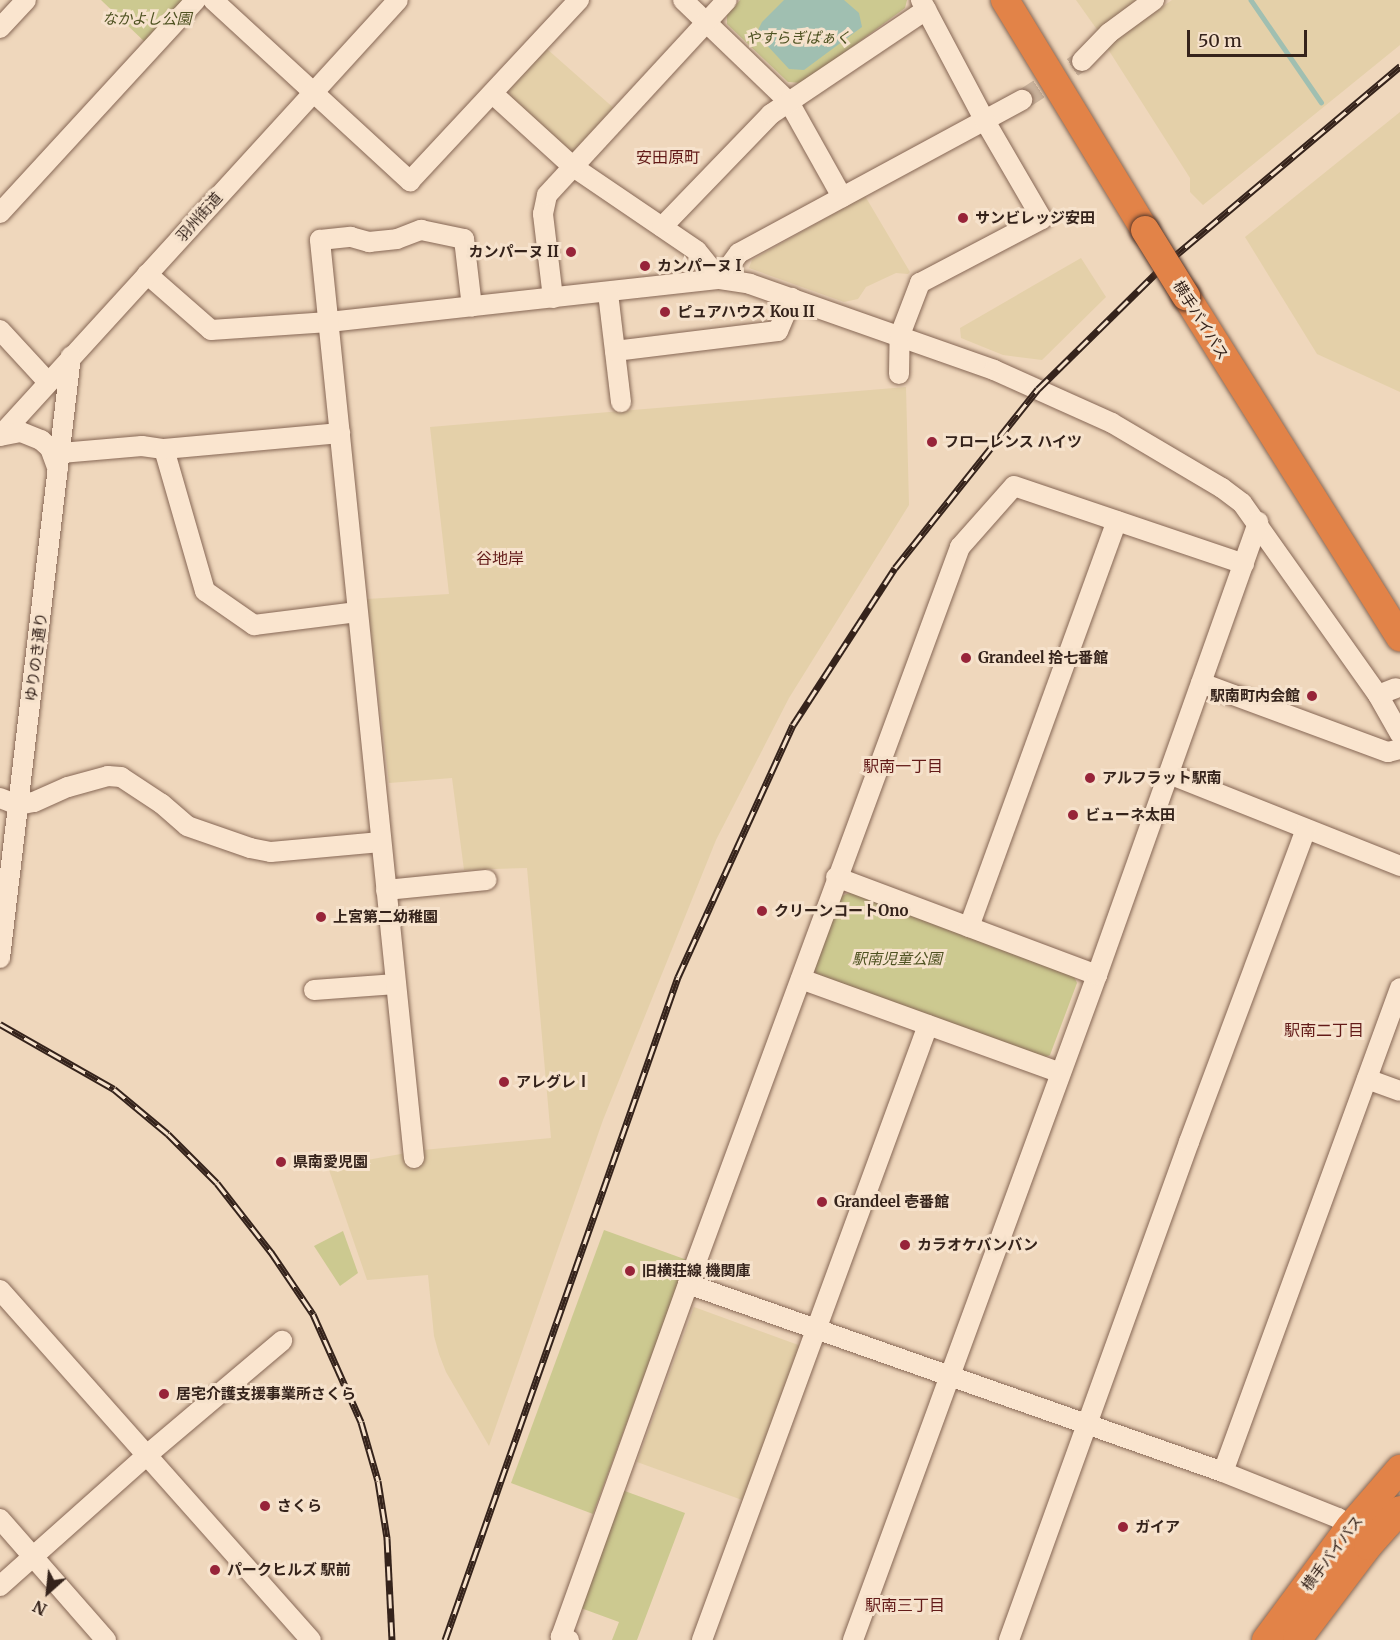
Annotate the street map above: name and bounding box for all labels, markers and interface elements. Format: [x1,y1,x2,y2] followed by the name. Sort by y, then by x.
[102,10,192,28] park label: なかよし公園
[1190,18,1310,56] scale bar
[746,29,850,47] park label: やすらぎぱぁく
[1198,29,1242,52] text: 50 m
[636,147,700,167] district label: 安田原町
[172,189,226,245] street label: 羽州街道
[975,209,1095,227] place label: サンビレッジ安田
[956,211,970,225] marker: サンビレッジ安田
[468,243,559,261] place label: カンパーヌ II
[564,245,578,259] marker: カンパーヌ II
[657,257,742,275] place label: カンパーヌ I
[638,259,652,273] marker: カンパーヌ I
[1170,277,1232,363] street label: 横手バイパス
[677,303,816,321] place label: ピュアハウス Kou II
[658,305,672,319] marker: ピュアハウス Kou II
[944,433,1083,451] place label: フローレンス ハイツ
[925,435,939,449] marker: フローレンス ハイツ
[476,548,524,568] district label: 谷地岸
[22,611,50,703] street label: ゆりのき通り
[978,649,1108,667] place label: Grandeel 拾七番館
[959,651,973,665] marker: Grandeel 拾七番館
[1210,687,1300,705] place label: 駅南町内会館
[1305,689,1319,703] marker: 駅南町内会館
[863,756,943,776] district label: 駅南一丁目
[1102,769,1222,787] place label: アルフラット駅南
[1083,771,1097,785] marker: アルフラット駅南
[1085,806,1175,824] place label: ビューネ太田
[1066,808,1080,822] marker: ビューネ太田
[774,902,909,920] place label: クリーンコートOno
[755,904,769,918] marker: クリーンコートOno
[333,908,438,926] place label: 上宮第二幼稚園
[314,910,328,924] marker: 上宮第二幼稚園
[852,950,942,968] park label: 駅南児童公園
[1284,1020,1364,1040] district label: 駅南二丁目
[516,1073,591,1091] place label: アレグレⅠ
[497,1075,511,1089] marker: アレグレⅠ
[293,1153,368,1171] place label: 県南愛児園
[274,1155,288,1169] marker: 県南愛児園
[834,1193,949,1211] place label: Grandeel 壱番館
[815,1195,829,1209] marker: Grandeel 壱番館
[917,1236,1037,1254] place label: カラオケバンバン
[898,1238,912,1252] marker: カラオケバンバン
[642,1262,751,1280] place label: 旧横荘線 機関庫
[623,1264,637,1278] marker: 旧横荘線 機関庫
[176,1385,356,1403] place label: 居宅介護支援事業所さくら
[157,1387,171,1401] marker: 居宅介護支援事業所さくら
[277,1497,322,1515] place label: さくら
[258,1499,272,1513] marker: さくら
[1298,1512,1366,1594] street label: 横手バイパス
[1135,1518,1180,1536] place label: ガイア
[1116,1520,1130,1534] marker: ガイア
[227,1561,351,1579] place label: パークヒルズ 駅前
[18,1562,78,1622] north arrow
[208,1563,222,1577] marker: パークヒルズ 駅前
[865,1595,945,1615] district label: 駅南三丁目
[30,1596,50,1620] text: N

